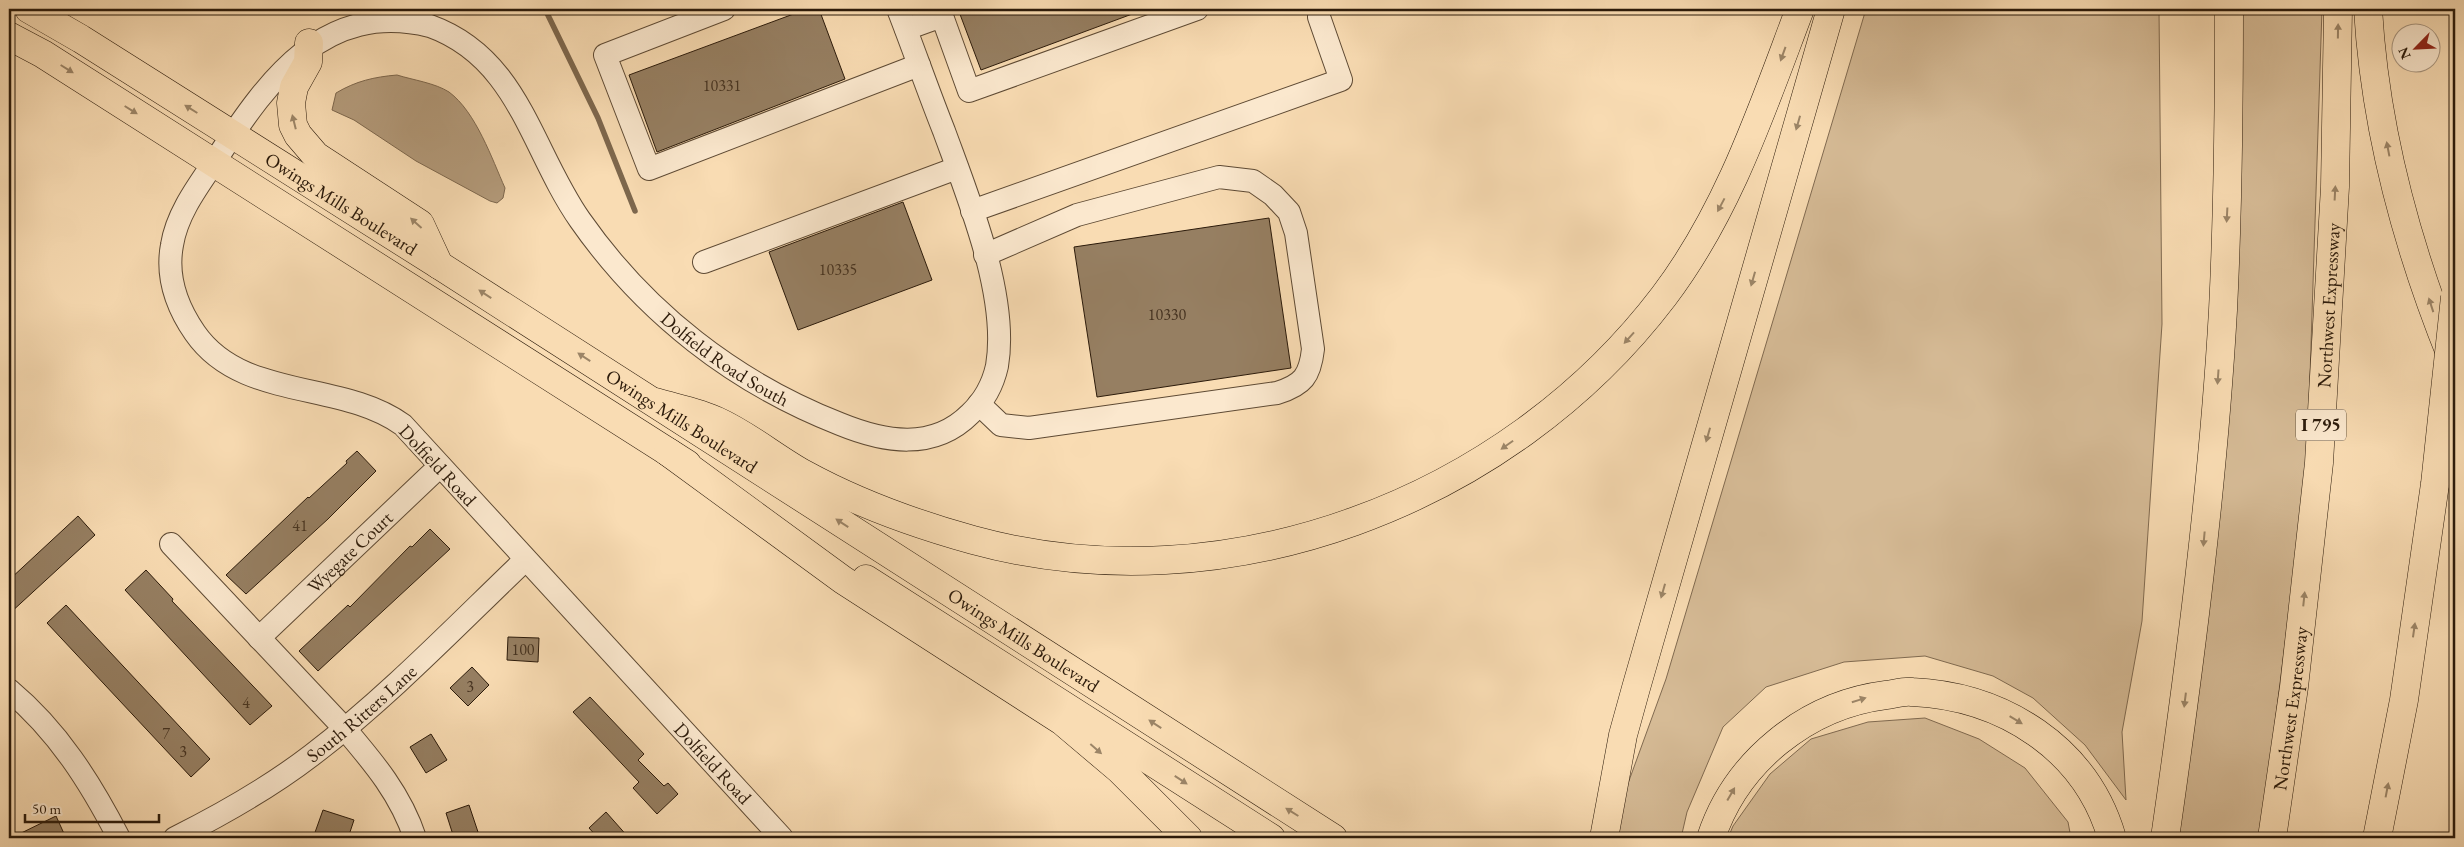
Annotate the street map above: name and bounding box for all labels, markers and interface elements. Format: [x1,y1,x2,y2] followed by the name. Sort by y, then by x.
[2334,22,2342,38] one-way arrow
[2392,22,2442,72] north arrow
[2393,44,2415,62] text: N
[1779,47,1786,62] one-way arrow
[60,64,73,74] one-way arrow
[703,75,741,96] house number: 10331
[185,104,198,114] one-way arrow
[125,105,138,115] one-way arrow
[289,114,297,129] one-way arrow
[1794,115,1802,130] one-way arrow
[2383,140,2391,156] one-way arrow
[260,146,422,261] street label: Owings Mills Boulevard
[2332,185,2340,201] one-way arrow
[1717,197,1725,212] one-way arrow
[2223,207,2231,223] one-way arrow
[409,217,422,228] one-way arrow
[2311,221,2346,389] street label: Northwest Expressway
[819,259,857,280] house number: 10335
[1749,272,1757,287] one-way arrow
[478,289,492,298] one-way arrow
[2427,297,2435,312] one-way arrow
[1148,304,1187,325] house number: 10330
[655,306,793,412] street label: Dolfield Road South
[1623,331,1635,343] one-way arrow
[578,353,591,362] one-way arrow
[601,363,763,479] street label: Owings Mills Boulevard
[2213,369,2221,385] one-way arrow
[2296,410,2346,440] road number: I 795
[393,419,482,512] street label: Dolfield Road
[1704,428,1712,443] one-way arrow
[1500,440,1514,450] one-way arrow
[302,506,398,599] street label: Wyegate Court
[292,515,308,536] house number: 41
[835,518,849,527] one-way arrow
[2200,531,2208,547] one-way arrow
[943,582,1104,698] street label: Owings Mills Boulevard
[1659,584,1667,599] one-way arrow
[2300,591,2308,607] one-way arrow
[2410,622,2418,638] one-way arrow
[2267,624,2314,792] street label: Northwest Expressway
[511,639,535,660] house number: 100
[301,659,422,768] street label: South Ritters Lane
[466,676,474,697] house number: 3
[242,692,250,713] house number: 4
[2180,693,2188,709] one-way arrow
[1851,695,1866,703] one-way arrow
[2009,715,2022,725] one-way arrow
[668,717,757,810] street label: Dolfield Road
[1149,719,1162,729] one-way arrow
[162,723,170,744] house number: 7
[179,741,187,762] house number: 3
[1090,743,1102,755] one-way arrow
[1174,776,1188,785] one-way arrow
[2383,782,2391,798] one-way arrow
[1727,788,1736,801] one-way arrow
[25,792,159,824] scale bar
[32,799,61,818] text: 50 m
[1285,807,1299,817] one-way arrow

